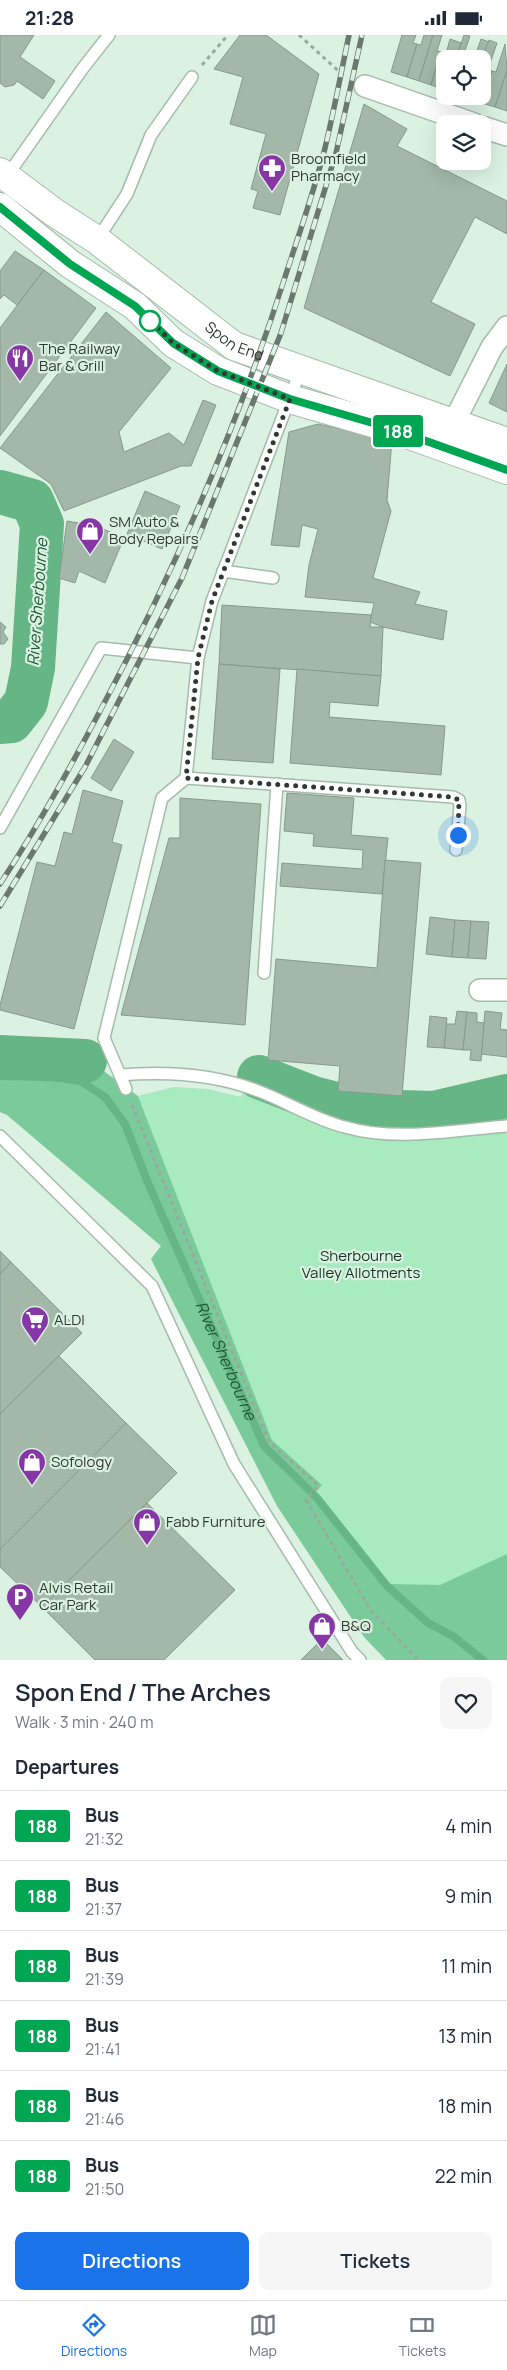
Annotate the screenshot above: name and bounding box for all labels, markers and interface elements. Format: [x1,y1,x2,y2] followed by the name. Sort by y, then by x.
[25,5,74,31] text: 21:28
[436,50,491,170] map controls
[436,50,491,105] button: locate
[436,115,491,170] button: layers
[291,148,366,186] place label: Broomfield Pharmacy
[257,153,287,192] pharmacy icon: Broomfield Pharmacy
[139,310,161,332] unlabelled marker
[201,316,267,366] street label: Spon End
[39,338,120,376] place label: The Railway Bar & Grill
[5,343,35,382] restaurant icon: The Railway Bar & Grill
[369,415,427,447] line badge: 188
[383,419,413,443] text: 188
[109,511,199,549] place label: SM Auto & Body Repairs
[75,516,105,555] shop icon: SM Auto & Body Repairs
[22,536,53,666] water label: River Sherbourne
[446,823,471,848] your location
[302,1245,420,1283] park label: Sherbourne Valley Allotments
[191,1298,263,1425] water label: River Sherbourne
[20,1305,50,1344] supermarket icon: ALDI
[54,1309,85,1330] place label: ALDI
[17,1447,47,1486] shop icon: Sofology
[51,1451,112,1472] place label: Sofology
[132,1507,162,1546] shop icon: Fabb Furniture
[166,1511,266,1532] place label: Fabb Furniture
[39,1577,114,1615] place label: Alvis Retail Car Park
[5,1582,35,1621] parking icon: Alvis Retail Car Park
[307,1611,337,1650] shop icon: B&Q
[341,1615,371,1636] place label: B&Q
[15,1675,271,1708] text: Spon End / The Arches
[440,1677,492,1729] button: heart
[15,1711,153,1733] text: Walk · 3 min · 240 m
[15,1754,119,1780] text: Departures
[85,1802,119,1828] text: Bus
[445,1813,492,1839] text: 4 min
[28,1814,57,1838] text: 188
[85,1828,123,1850] text: 21:32
[85,1872,119,1898] text: Bus
[445,1883,492,1909] text: 9 min
[28,1884,57,1908] text: 188
[85,1898,122,1920] text: 21:37
[85,1942,119,1968] text: Bus
[442,1953,492,1979] text: 11 min
[28,1954,57,1978] text: 188
[85,1968,124,1990] text: 21:39
[85,2012,119,2038] text: Bus
[438,2023,492,2049] text: 13 min
[28,2024,57,2048] text: 188
[85,2038,121,2060] text: 21:41
[85,2082,119,2108] text: Bus
[438,2093,492,2119] text: 18 min
[28,2094,57,2118] text: 188
[85,2108,125,2130] text: 21:46
[85,2152,119,2178] text: Bus
[435,2163,492,2189] text: 22 min
[28,2164,57,2188] text: 188
[85,2178,124,2200] text: 21:50
[15,2232,249,2290] button: Directions
[259,2232,492,2290] button: Tickets
[61,2311,127,2360] tab: Directions
[249,2311,277,2360] tab: Map
[399,2311,446,2360] tab: Tickets

